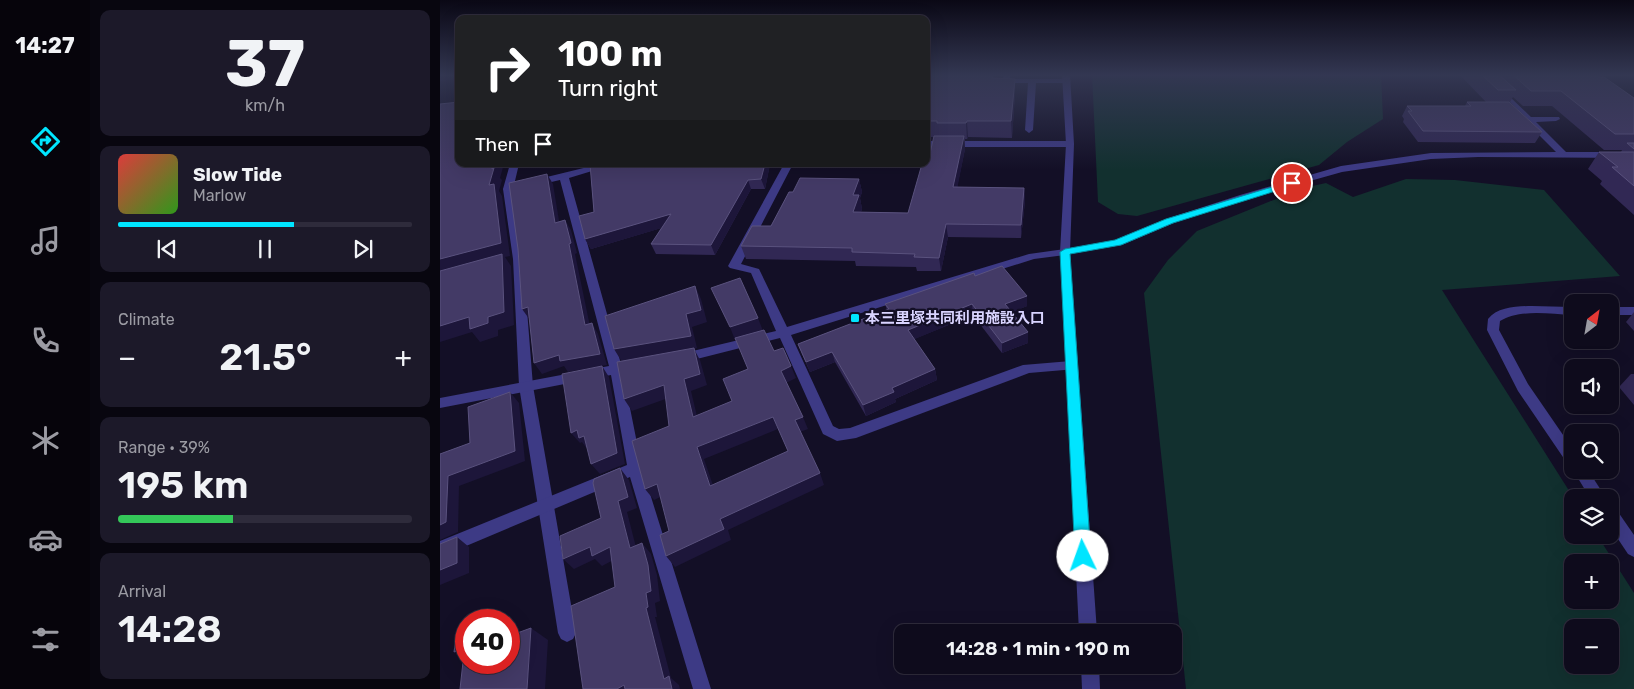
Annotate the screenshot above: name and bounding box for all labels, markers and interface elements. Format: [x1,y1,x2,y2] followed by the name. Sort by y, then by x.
[225,25,305,102] text: 37
[15,32,75,59] text: 14:27
[558,33,663,75] text: 100 m
[475,35,540,100] icon: right
[558,75,658,102] text: Turn right
[245,96,285,115] text: km/h
[28,124,63,159] icon: directions
[529,130,557,158] icon: arrive
[475,133,519,156] text: Then
[1271,162,1313,204] pin
[193,163,282,186] text: Slow Tide
[1278,169,1306,197] icon: arrive
[193,186,246,205] text: Marlow
[28,223,63,258] icon: music
[153,235,181,263] icon: previous
[251,235,279,263] icon: pause
[349,235,377,263] icon: next
[1564,294,1619,349] north arrow
[1564,294,1619,674] map controls
[865,309,1045,327] place label: 本三里塚共同利用施設入口
[118,310,175,329] text: Climate
[849,312,861,324] marker: 本三里塚共同利用施設入口
[28,323,63,358] icon: phone
[219,334,311,380] text: 21.5°
[118,341,136,374] text: −
[395,341,412,374] text: +
[1564,359,1619,414] button: sound
[28,423,63,458] icon: climate
[1564,424,1619,479] button: search
[118,438,210,457] text: Range · 39%
[118,462,249,508] text: 195 km
[1564,489,1619,544] button: layers
[28,522,63,557] icon: car
[1056,529,1108,581] position arrow
[1564,554,1619,609] button: +
[118,582,166,601] text: Arrival
[118,606,222,652] text: 14:28
[455,609,520,674] speed limit sign: 40
[1564,619,1619,674] button: −
[28,622,63,657] icon: filters
[946,637,1130,660] text: 14:28 · 1 min · 190 m

